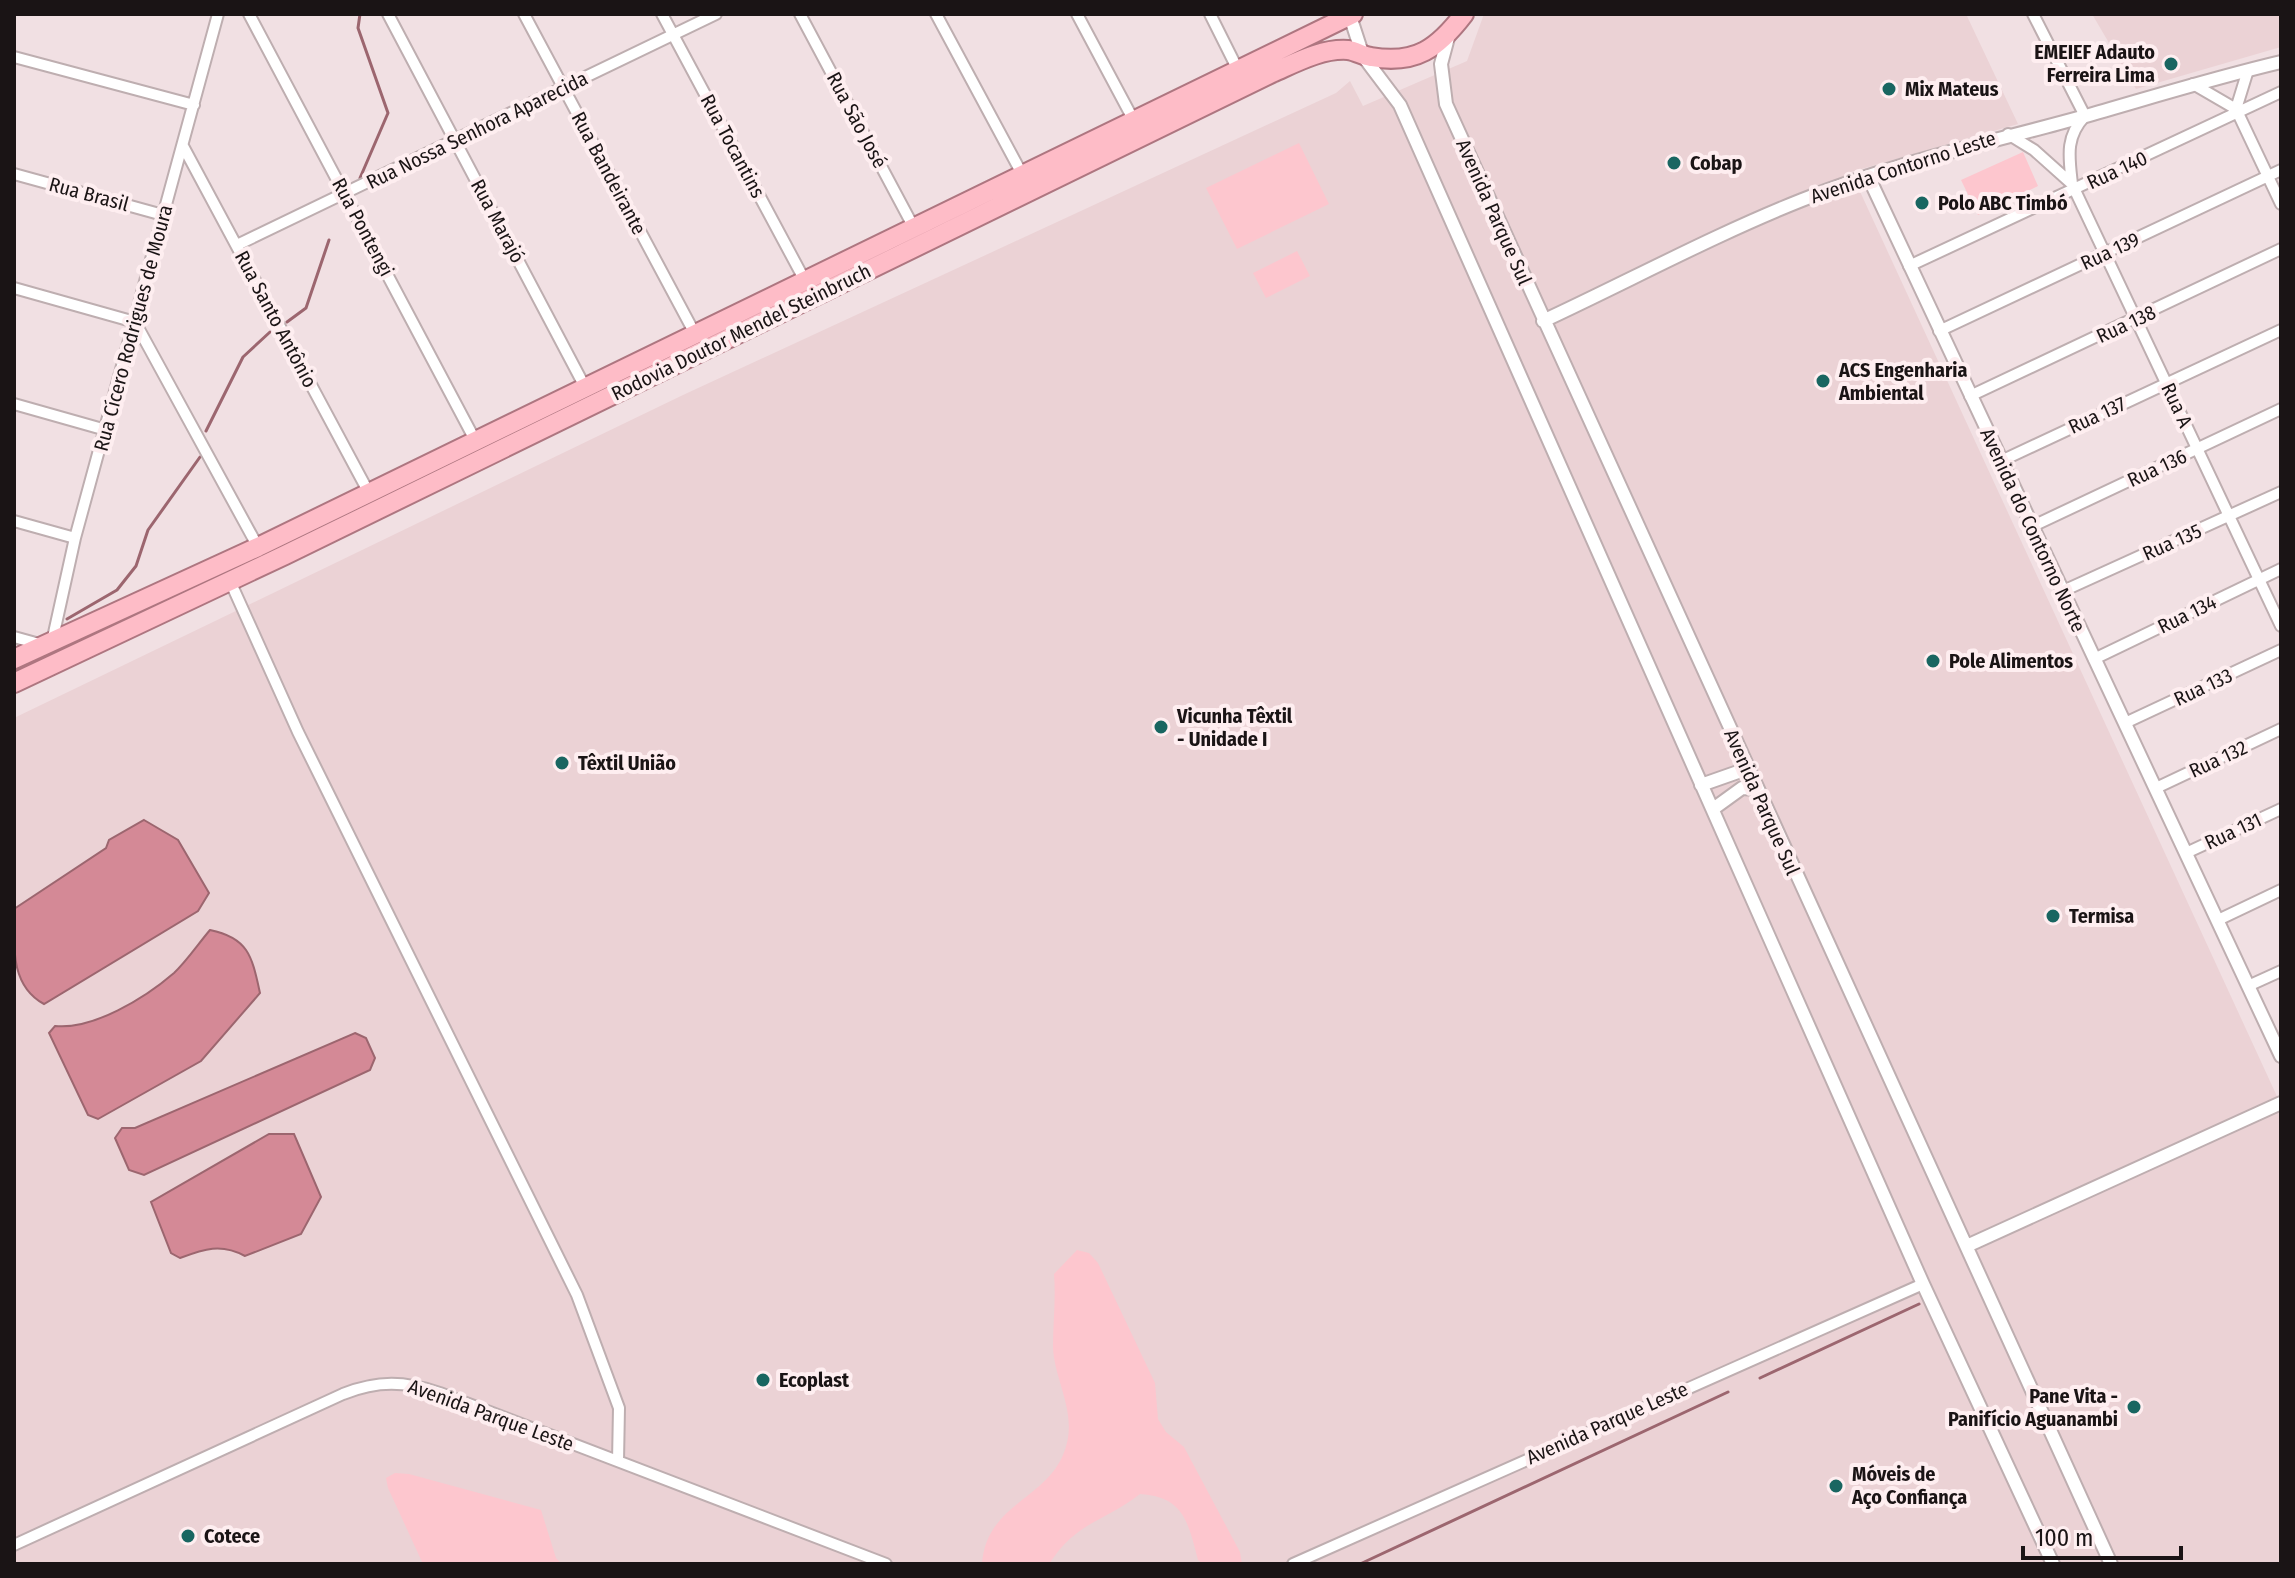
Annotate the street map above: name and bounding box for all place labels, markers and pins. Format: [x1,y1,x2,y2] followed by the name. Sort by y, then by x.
[2034,40,2155,87] place label: EMEIEF Adauto Ferreira Lima
[2162,55,2180,73] marker: EMEIEF Adauto Ferreira Lima
[1905,77,1999,101] place label: Mix Mateus
[1880,80,1898,98] marker: Mix Mateus
[1690,151,1742,175] place label: Cobap
[1665,154,1683,172] marker: Cobap
[1938,191,2068,215] place label: Polo ABC Timbó
[1913,194,1931,212] marker: Polo ABC Timbó
[1838,358,1967,405] place label: ACS Engenharia Ambiental
[1814,372,1832,390] marker: ACS Engenharia Ambiental
[1949,649,2073,673] place label: Pole Alimentos
[1924,652,1942,670] marker: Pole Alimentos
[1176,704,1293,751] place label: Vicunha Têxtil - Unidade I
[1152,718,1170,736] marker: Vicunha Têxtil - Unidade I
[578,751,676,775] place label: Têxtil União
[553,754,571,772] marker: Têxtil União
[2069,904,2134,928] place label: Termisa
[2044,907,2062,925] marker: Termisa
[779,1368,850,1392] place label: Ecoplast
[754,1371,772,1389] marker: Ecoplast
[1948,1384,2118,1431] place label: Pane Vita - Panifício Aguanambi
[2125,1398,2143,1416] marker: Pane Vita - Panifício Aguanambi
[1851,1462,1967,1509] place label: Móveis de Aço Confiança
[1827,1477,1845,1495] marker: Móveis de Aço Confiança
[204,1524,260,1548] place label: Cotece
[179,1527,197,1545] marker: Cotece

